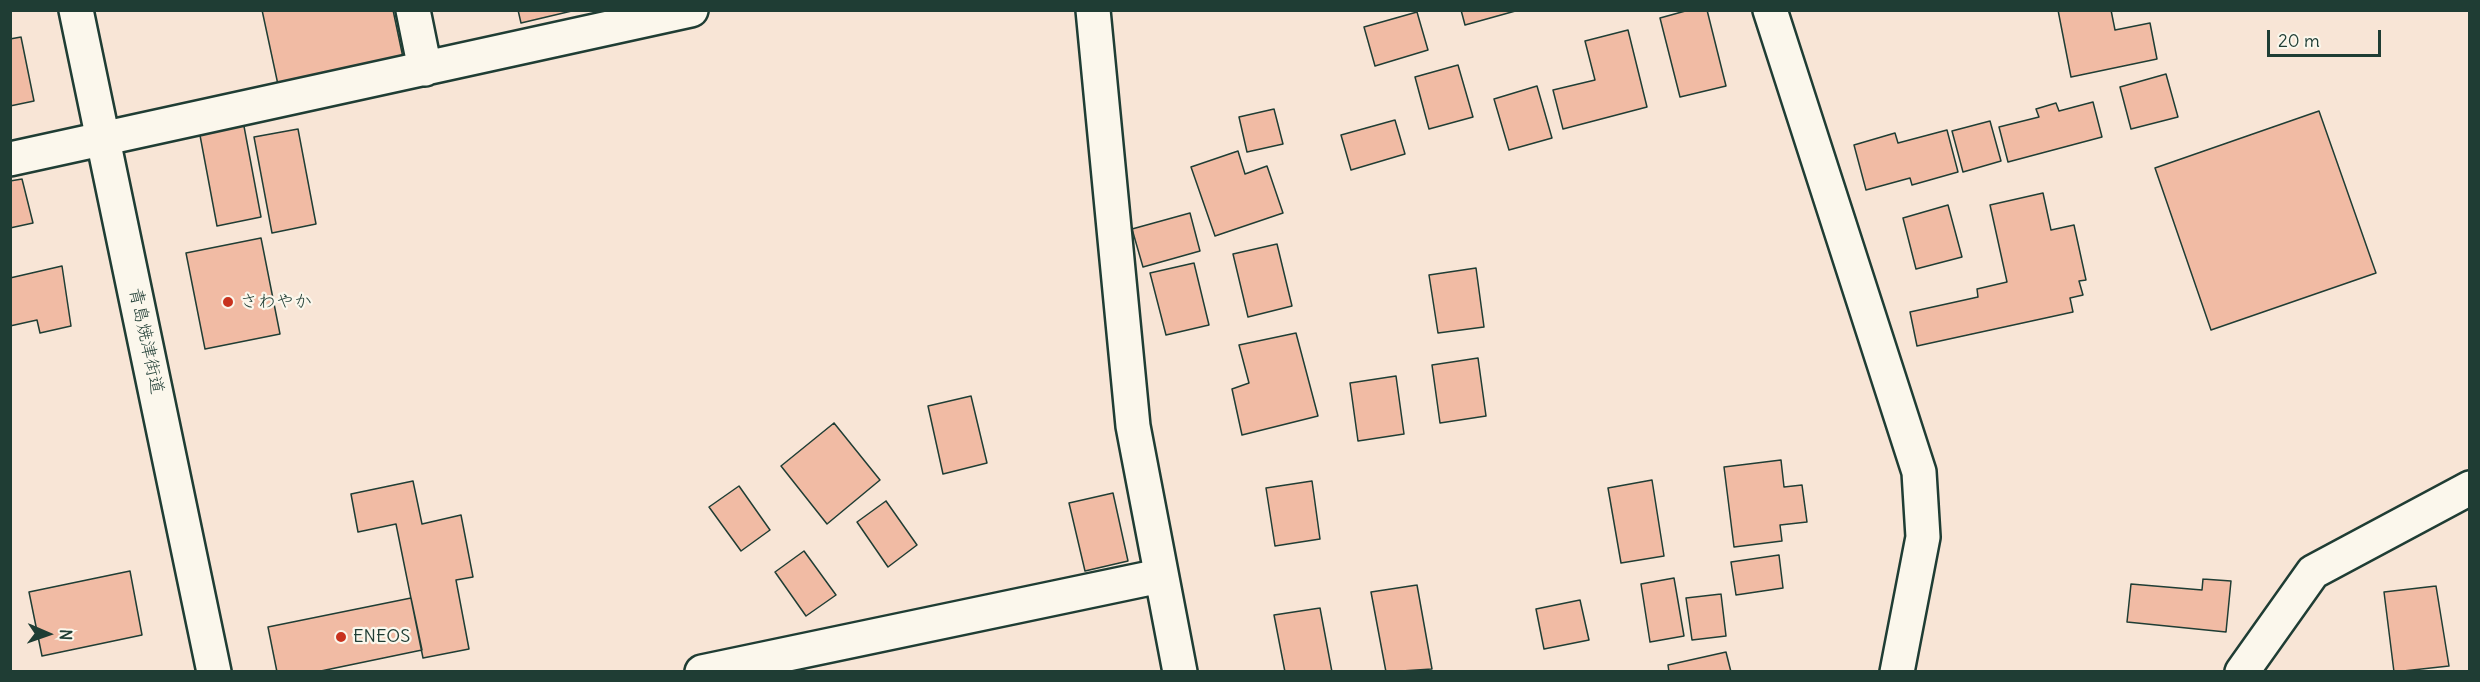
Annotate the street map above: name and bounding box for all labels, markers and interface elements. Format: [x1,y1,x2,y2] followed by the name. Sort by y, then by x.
[2270,18,2384,56] scale bar
[2278,29,2320,52] text: 20 m
[124,286,168,396] street label: 青島焼津街道
[240,291,312,313] place label: さわやか
[221,295,235,309] marker: さわやか
[18,604,78,664] north arrow
[353,626,410,648] place label: ENEOS
[56,629,76,641] text: N
[334,630,348,644] marker: ENEOS

